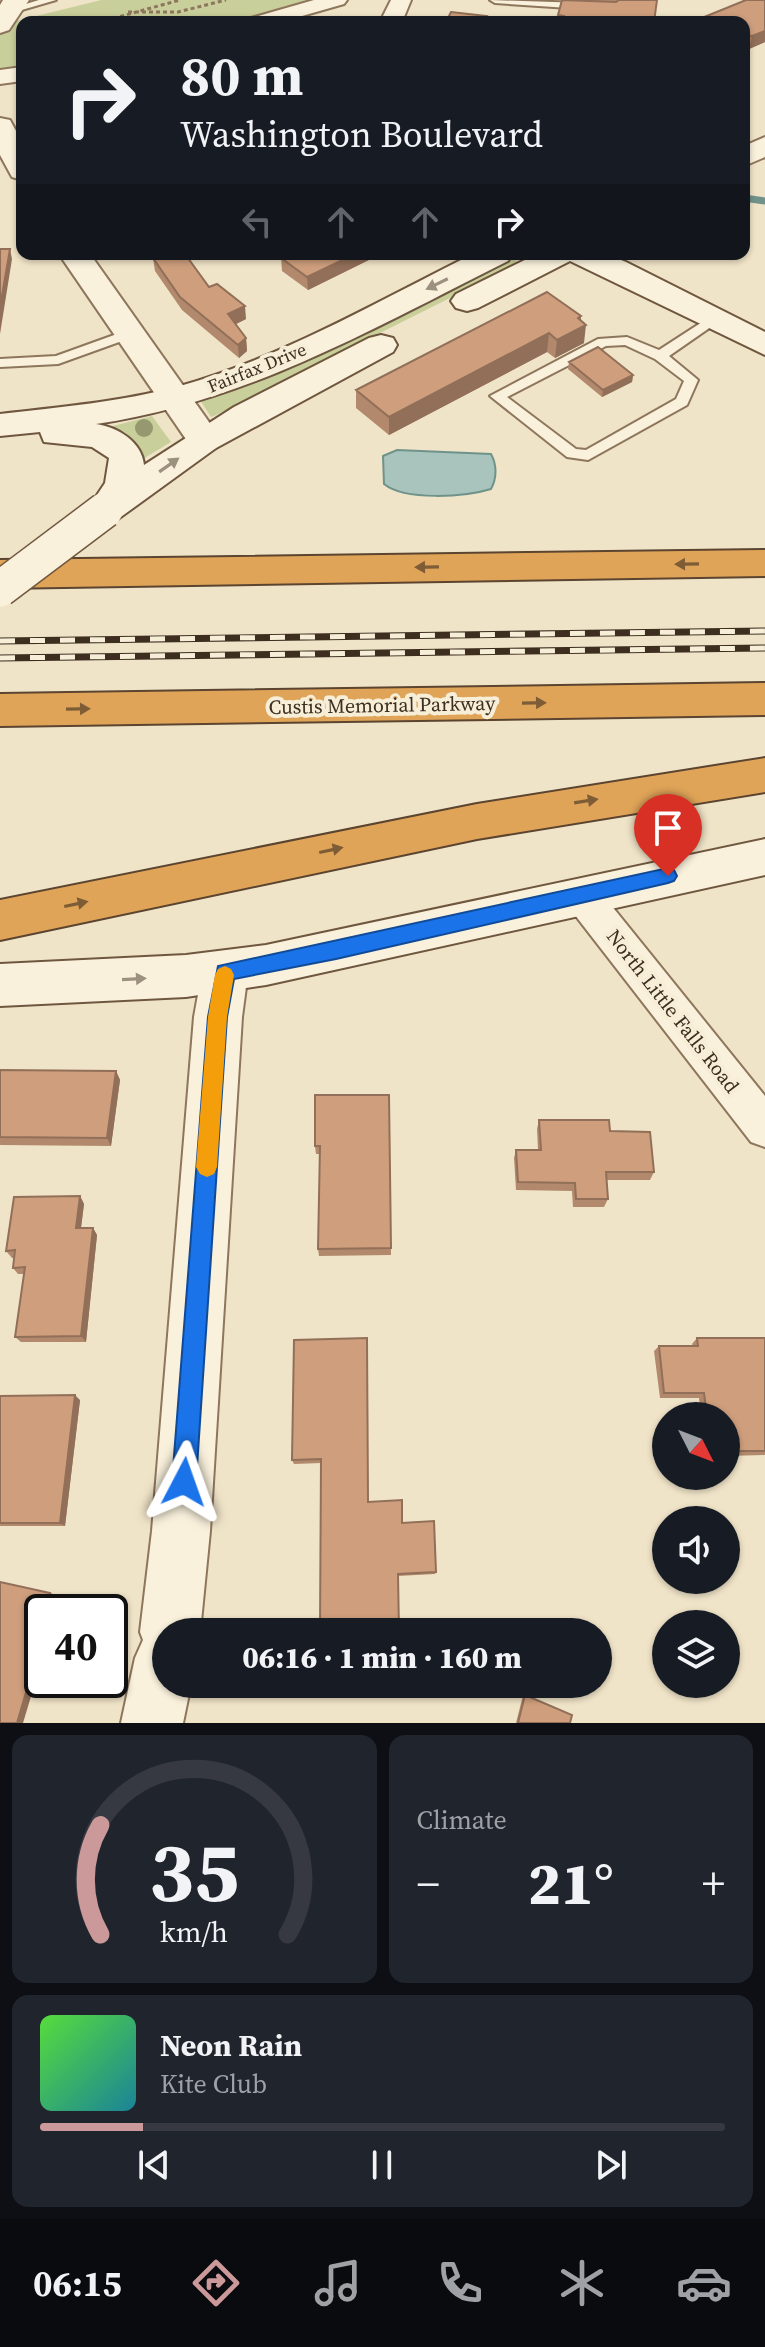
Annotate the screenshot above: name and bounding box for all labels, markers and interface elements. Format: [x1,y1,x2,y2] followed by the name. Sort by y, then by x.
[180,37,303,114] text: 80 m
[48,48,152,152] icon: right
[180,110,543,159] text: Washington Boulevard
[235,200,279,244] icon: left
[319,200,363,244] icon: ahead
[403,200,447,244] icon: ahead
[487,200,531,244] icon: right
[425,277,448,291] one-way arrow
[204,336,310,399] street label: Fairfax Drive
[158,457,180,473] one-way arrow
[674,558,699,570] one-way arrow
[414,561,439,574] one-way arrow
[268,689,496,721] street label: Custis Memorial Parkway
[522,696,547,709] one-way arrow
[66,703,91,715] one-way arrow
[574,794,599,807] one-way arrow
[634,794,702,876] pin
[646,806,690,850] icon: arrive
[318,843,343,856] one-way arrow
[64,897,89,910] one-way arrow
[600,923,746,1099] street label: North Little Falls Road
[122,972,147,985] one-way arrow
[652,1402,740,1490] north arrow
[652,1402,740,1698] map controls
[142,1440,226,1524] position arrow
[652,1506,740,1594] button: sound
[24,1594,128,1698] speed limit sign: 40
[652,1610,740,1698] button: layers
[242,1637,522,1678] text: 06:16 · 1 min · 160 m
[417,1802,507,1838] text: Climate
[149,1815,239,1929] text: 35
[528,1842,614,1924] text: 21°
[417,1853,440,1914] text: −
[702,1853,725,1914] text: +
[160,1912,228,1952] text: km/h
[160,2025,302,2066] text: Neon Rain
[160,2066,267,2102] text: Kite Club
[132,2143,176,2187] icon: previous
[360,2143,404,2187] icon: pause
[589,2143,633,2187] icon: next
[188,2255,244,2311] icon: directions
[310,2255,366,2311] icon: music
[432,2255,488,2311] icon: phone
[554,2255,610,2311] icon: climate
[676,2255,732,2311] icon: car
[33,2259,122,2308] text: 06:15

